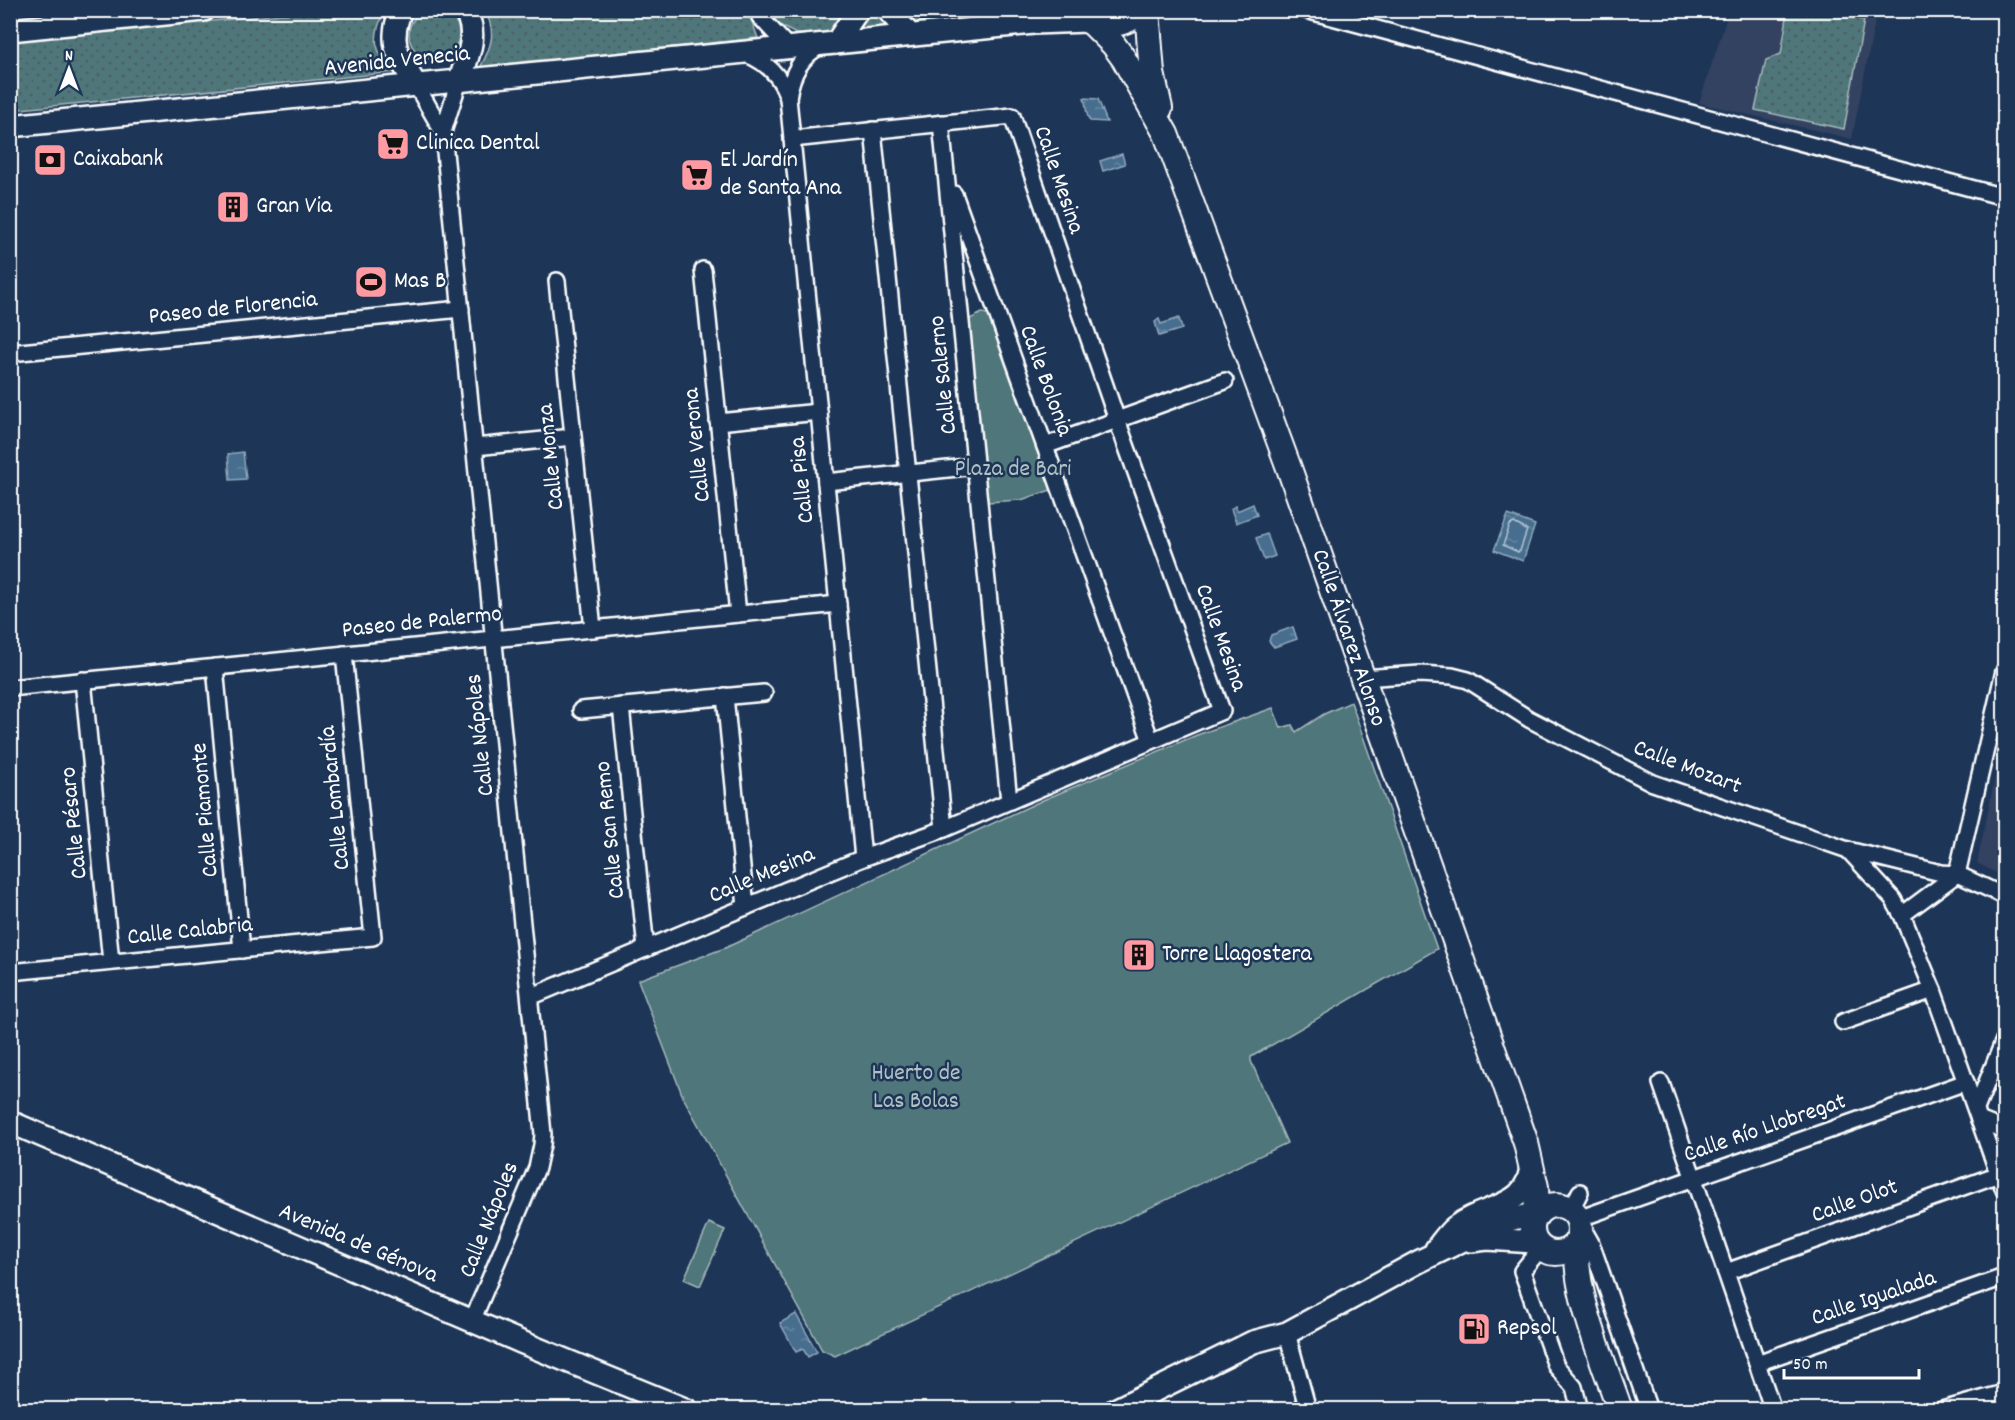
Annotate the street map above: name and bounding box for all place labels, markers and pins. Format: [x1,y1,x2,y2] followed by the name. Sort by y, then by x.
[375,126,411,162] supermarket icon: Clinica Dental
[416,127,540,161] place label: Clinica Dental
[32,142,68,178] bank icon: Caixabank
[73,143,163,177] place label: Caixabank
[720,144,842,206] place label: El Jardín de Santa Ana
[679,157,715,193] supermarket icon: El Jardín de Santa Ana
[215,189,251,225] building icon: Gran Via
[256,190,333,224] place label: Gran Via
[353,264,389,300] sports icon: Mas B
[394,265,446,299] place label: Mas B
[1121,937,1157,973] building icon: Torre Llagostera
[1162,938,1312,972] place label: Torre Llagostera
[1456,1311,1492,1347] fuel station icon: Repsol
[1497,1312,1557,1346] place label: Repsol

